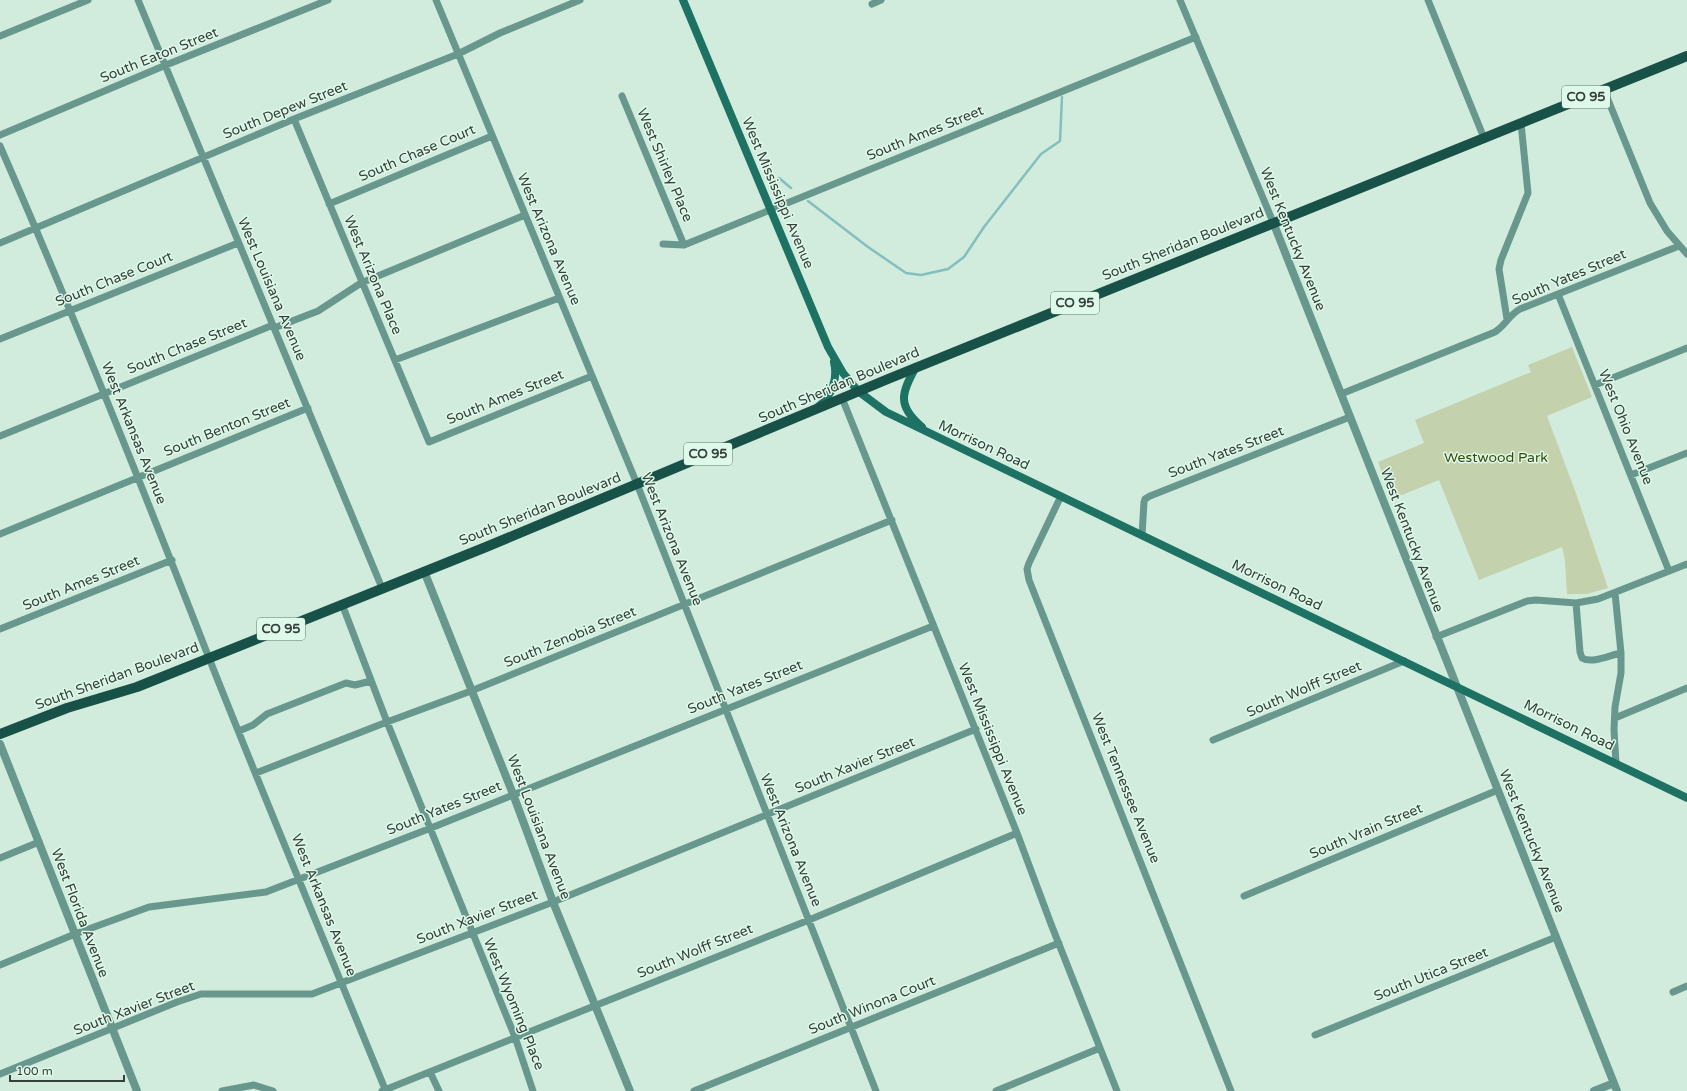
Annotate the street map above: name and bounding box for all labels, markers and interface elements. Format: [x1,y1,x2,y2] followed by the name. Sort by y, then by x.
[98,23,221,86] street label: South Eaton Street
[220,77,350,143] street label: South Depew Street
[1562,86,1610,108] road number: CO 95
[864,102,987,164] street label: South Ames Street
[633,106,697,224] street label: West Shirley Place
[738,115,818,271] street label: West Mississippi Avenue
[356,121,478,185] street label: South Chase Court
[1256,165,1330,313] street label: West Kentucky Avenue
[513,170,585,308] street label: West Arizona Avenue
[1100,204,1266,284] street label: South Sheridan Boulevard
[340,213,406,337] street label: West Arizona Place
[234,215,310,363] street label: West Louisiana Avenue
[1509,245,1629,309] street label: South Yates Street
[53,247,176,310] street label: South Chase Court
[1051,292,1099,314] road number: CO 95
[125,314,250,378] street label: South Chase Street
[756,343,922,427] street label: South Sheridan Boulevard
[98,359,170,507] street label: West Arkansas Avenue
[444,366,567,428] street label: South Ames Street
[1595,367,1657,487] street label: West Ohio Avenue
[161,394,293,460] street label: South Benton Street
[936,416,1032,474] street label: Morrison Road
[1166,422,1287,482] street label: South Yates Street
[684,443,732,465] road number: CO 95
[1444,449,1548,466] park label: Westwood Park
[1377,466,1447,615] street label: West Kentucky Avenue
[457,469,623,549] street label: South Sheridan Boulevard
[638,470,706,608] street label: West Arizona Avenue
[20,552,143,614] street label: South Ames Street
[1229,556,1325,614] street label: Morrison Road
[501,602,639,671] street label: South Zenobia Street
[257,618,305,640] road number: CO 95
[33,638,201,714] street label: South Sheridan Boulevard
[685,656,805,718] street label: South Yates Street
[1244,657,1365,721] street label: South Wolff Street
[955,660,1031,818] street label: West Mississippi Avenue
[1521,696,1617,754] street label: Morrison Road
[1088,710,1164,866] street label: West Tennessee Avenue
[792,733,918,797] street label: South Xavier Street
[503,752,575,902] street label: West Louisiana Avenue
[1495,767,1569,915] street label: West Kentucky Avenue
[757,771,825,909] street label: West Arizona Avenue
[384,777,504,839] street label: South Yates Street
[1307,799,1426,862] street label: South Vrain Street
[288,831,360,979] street label: West Arkansas Avenue
[48,846,112,980] street label: West Florida Avenue
[414,886,540,948] street label: South Xavier Street
[635,920,756,982] street label: South Wolff Street
[480,936,548,1072] street label: West Wyoming Place
[1372,943,1491,1005] street label: South Utica Street
[806,972,938,1038] street label: South Winona Court
[71,977,197,1039] street label: South Xavier Street
[10,1057,124,1083] scale bar
[16,1064,53,1078] text: 100 m

